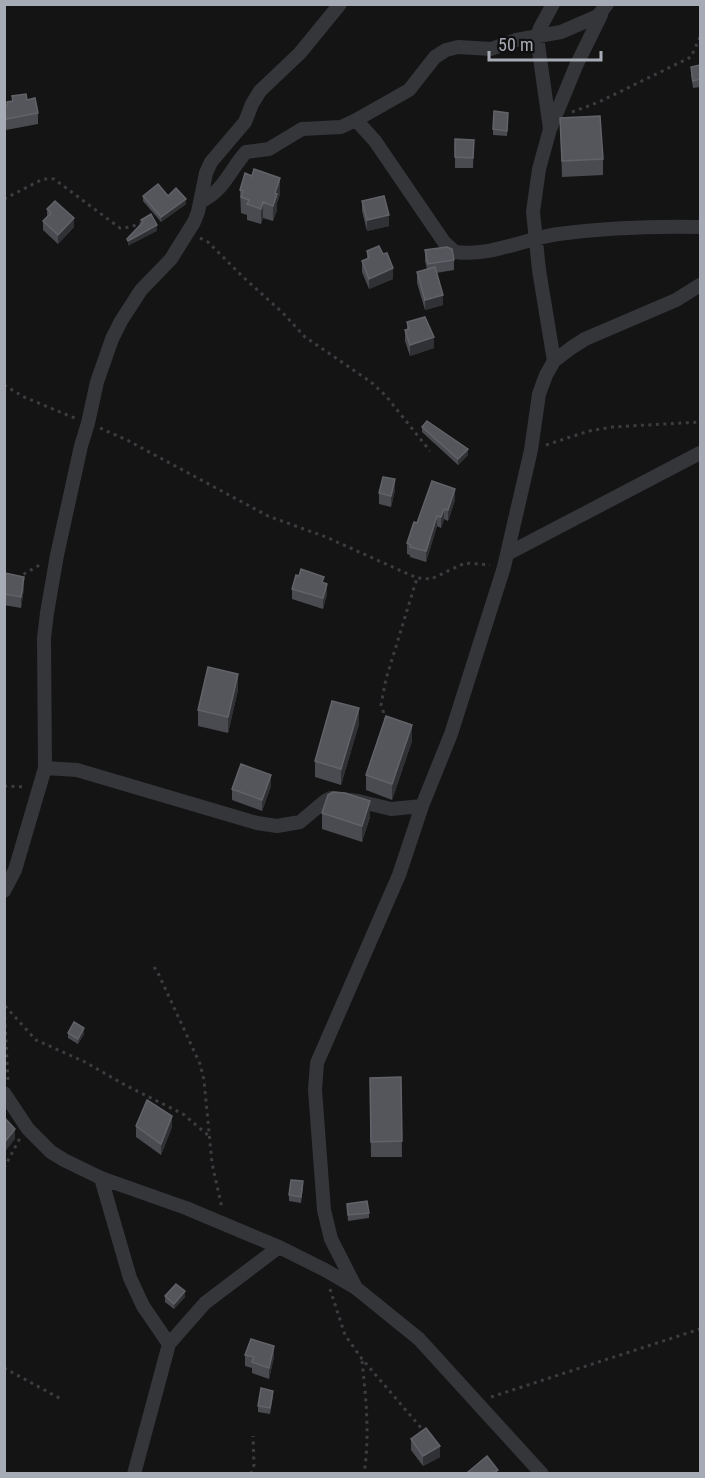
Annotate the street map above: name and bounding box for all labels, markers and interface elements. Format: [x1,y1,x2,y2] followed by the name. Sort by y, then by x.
[489,24,602,62] scale bar
[498,34,533,55] text: 50 m

